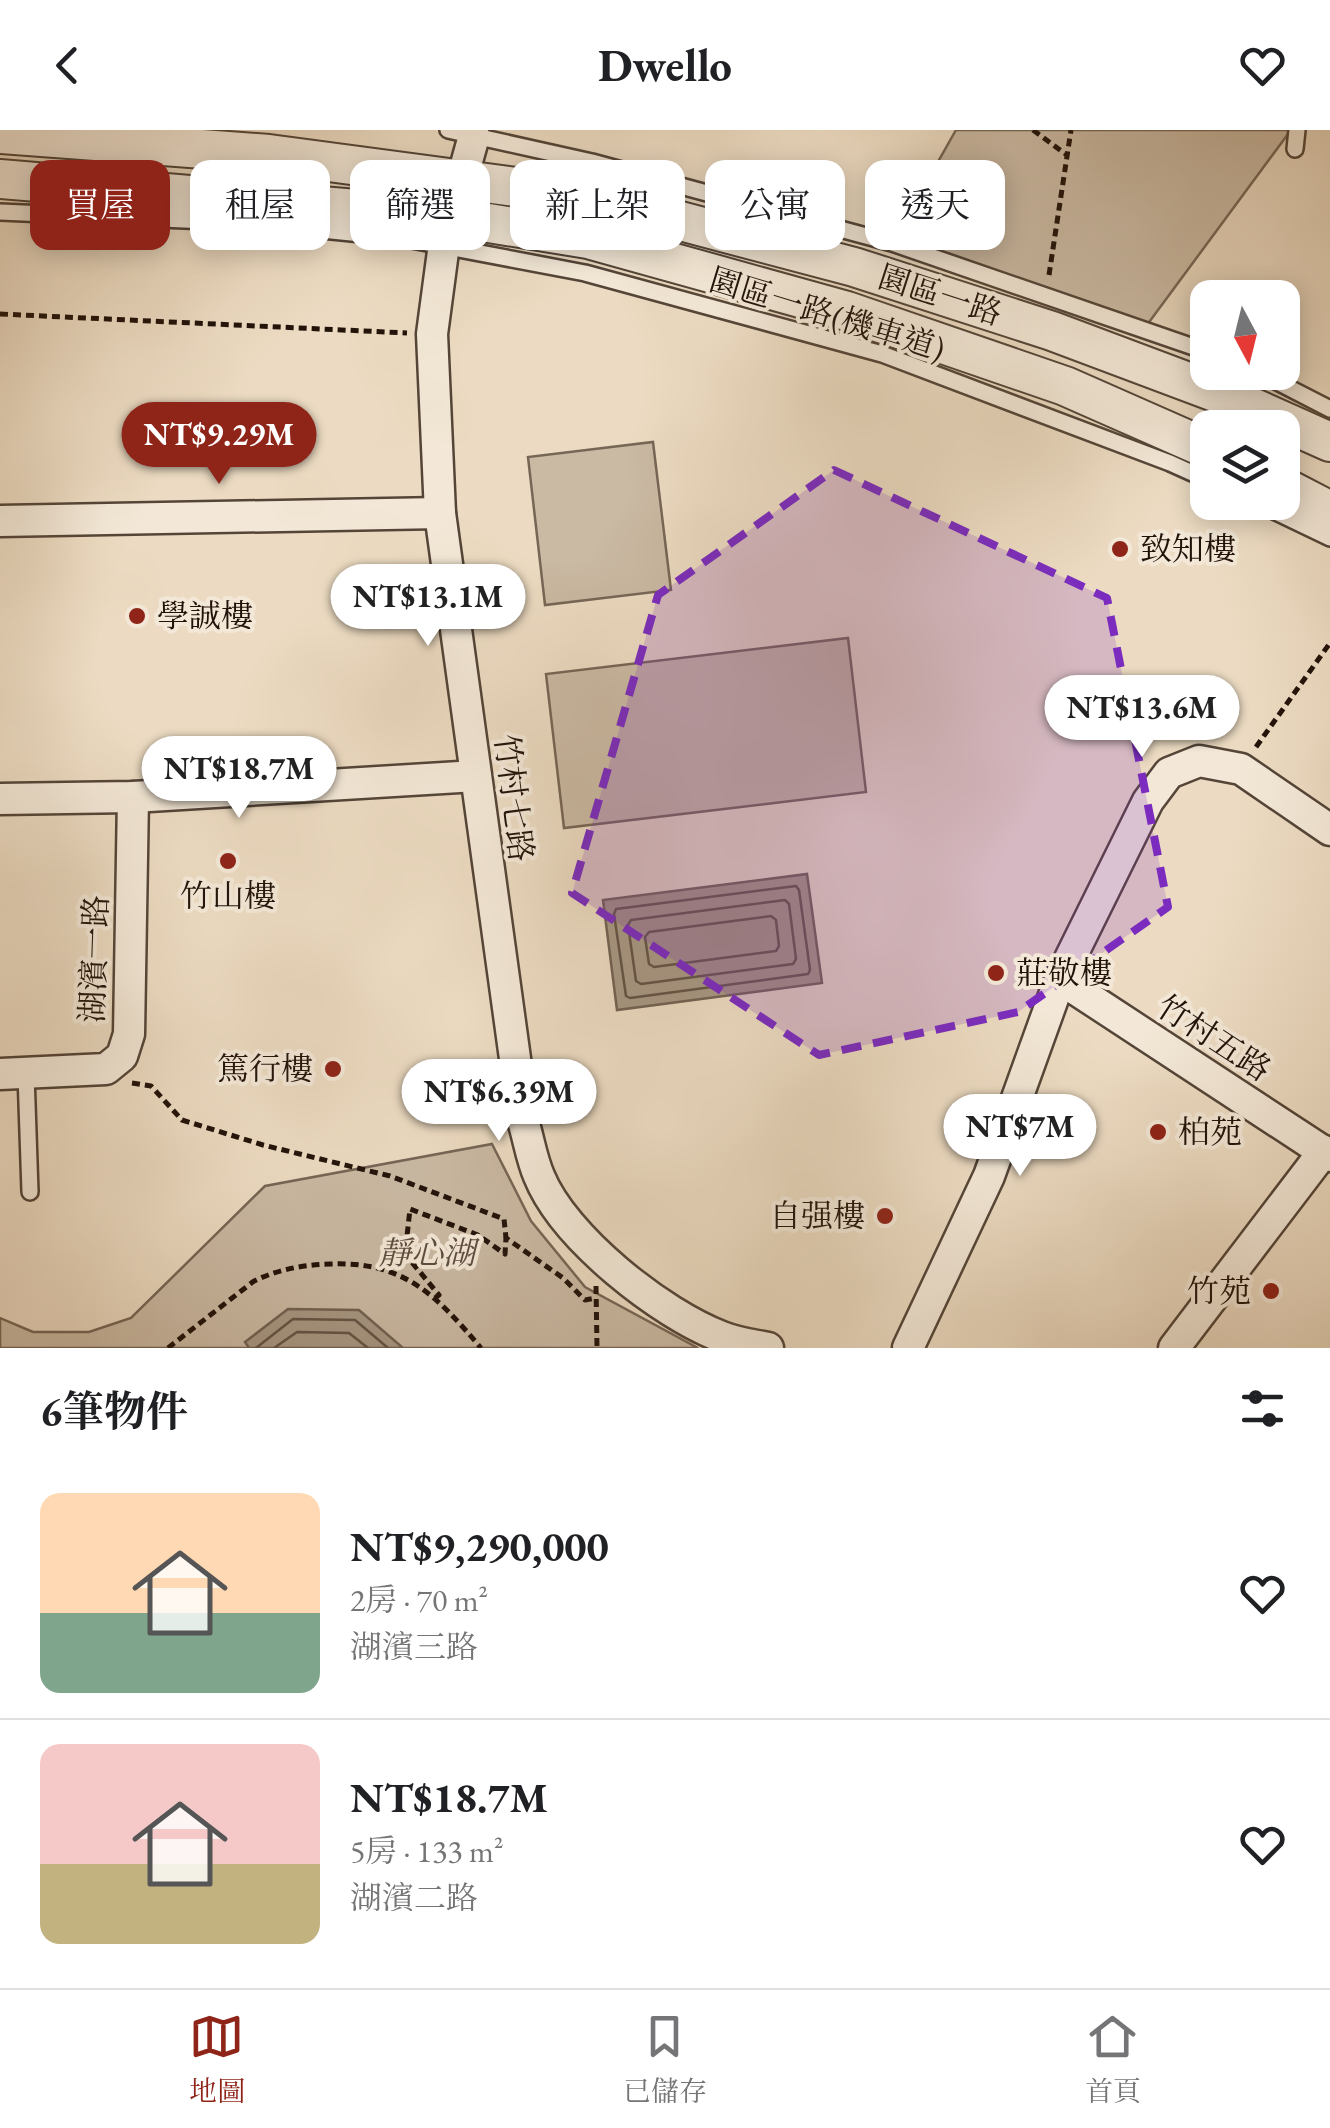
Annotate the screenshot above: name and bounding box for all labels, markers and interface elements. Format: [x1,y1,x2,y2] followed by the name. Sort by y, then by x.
[598,36,732,94] text: Dwello
[40,38,95,93] icon: back
[1235,38,1290,93] icon: heart
[30,160,170,250] chip: 買屋
[190,160,330,250] chip: 租屋
[350,160,490,250] chip: 篩選
[510,160,685,250] chip: 新上架
[705,160,845,250] chip: 公寓
[865,160,1005,250] chip: 透天
[873,255,1007,335] street label: 園區一路
[704,258,950,370] street label: 園區一路(機車道)
[1190,280,1300,390] north arrow
[1190,280,1300,520] map controls
[116,402,322,487] pin: NT$9.29M
[1190,410,1300,520] button: layers
[144,413,294,455] text: NT$9.29M
[1140,528,1236,570] place label: 致知樓
[1109,538,1131,560] marker: 致知樓
[325,564,531,649] pin: NT$13.1M
[353,575,503,617] text: NT$13.1M
[157,595,253,637] place label: 學誠樓
[126,605,148,627] marker: 學誠樓
[1039,675,1245,760] pin: NT$13.6M
[1067,686,1217,728] text: NT$13.6M
[485,732,543,864] street label: 竹村七路
[136,736,342,821] pin: NT$18.7M
[164,747,314,789] text: NT$18.7M
[217,850,239,872] marker: 竹山樓
[180,875,276,917] place label: 竹山樓
[71,894,117,1024] street label: 湖濱一路
[1016,952,1112,994] place label: 莊敬樓
[985,962,1007,984] marker: 莊敬樓
[1149,986,1279,1090] street label: 竹村五路
[217,1048,313,1090] place label: 篤行樓
[322,1058,344,1080] marker: 篤行樓
[396,1059,602,1144] pin: NT$6.39M
[424,1070,574,1112] text: NT$6.39M
[950,1094,1090,1179] pin: NT$7M
[965,1105,1075,1147] text: NT$7M
[1178,1111,1242,1153] place label: 柏苑
[1147,1121,1169,1143] marker: 柏苑
[769,1195,865,1237] place label: 自强樓
[874,1205,896,1227] marker: 自强樓
[379,1232,480,1274] park label: 靜心湖
[1187,1270,1251,1312] place label: 竹苑
[1260,1280,1282,1302] marker: 竹苑
[1235,1381,1290,1436] icon: filters
[40,1384,188,1439] text: 6筆物件
[350,1519,609,1574] text: NT$9,290,000
[120,1533,240,1653] icon: home
[1235,1566,1290,1621] icon: heart
[350,1579,488,1621] text: 2房 · 70 m²
[350,1626,478,1668] text: 湖濱三路
[350,1770,548,1825] text: NT$18.7M
[120,1784,240,1904] icon: home
[1235,1817,1290,1872] icon: heart
[350,1830,504,1872] text: 5房 · 133 m²
[350,1877,478,1919] text: 湖濱二路
[189,2009,245,2109] tab: 地圖
[623,2009,707,2109] tab: 已儲存
[1085,2009,1141,2109] tab: 首頁

